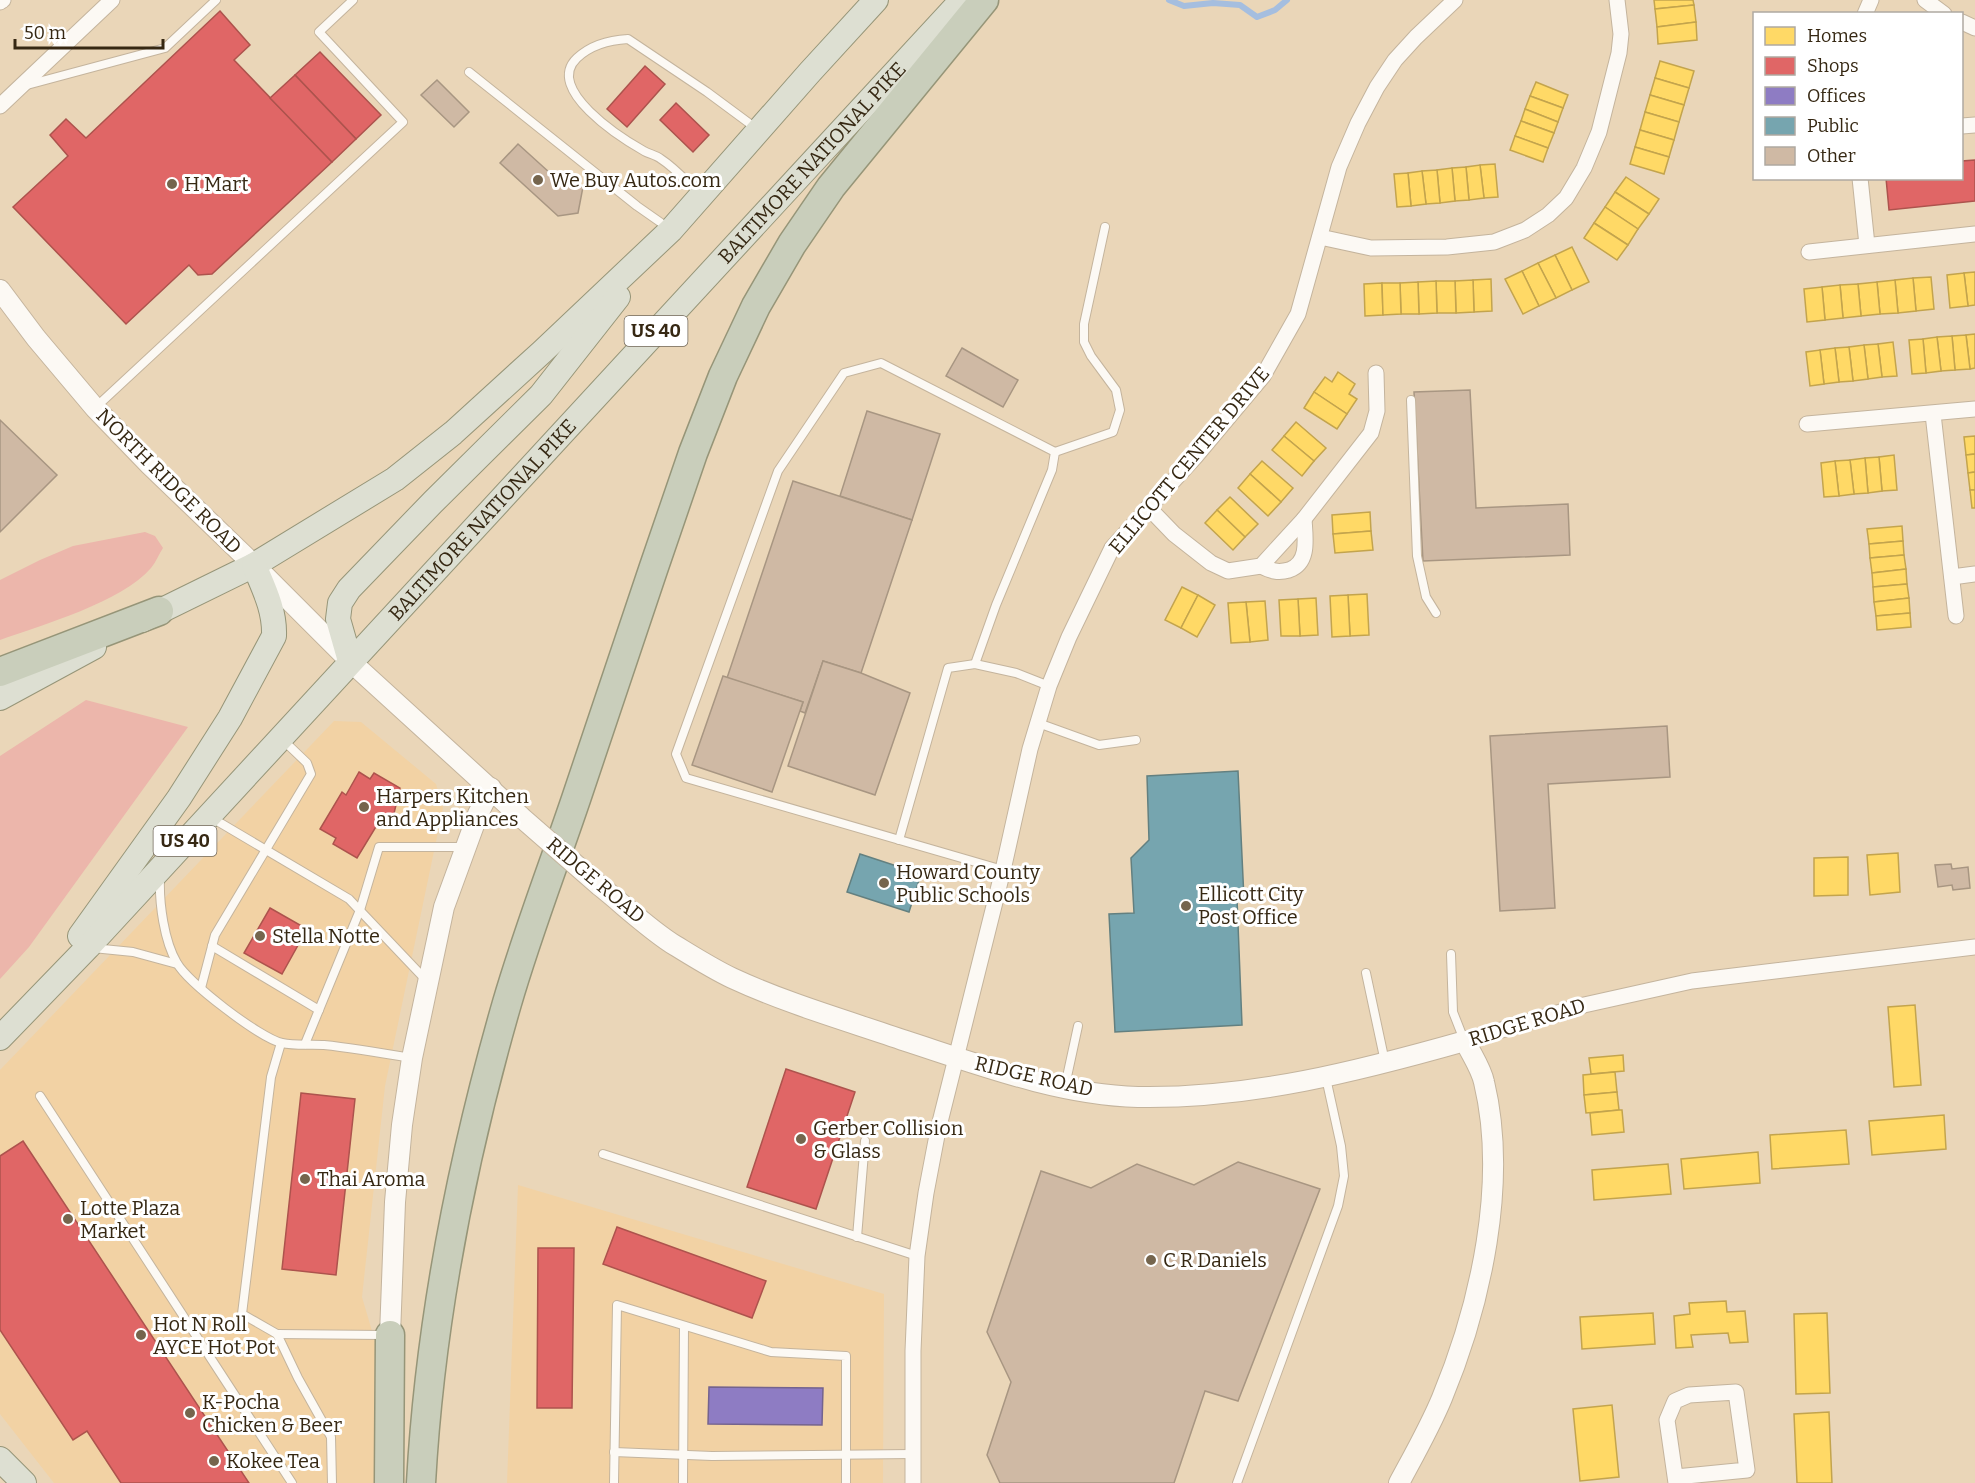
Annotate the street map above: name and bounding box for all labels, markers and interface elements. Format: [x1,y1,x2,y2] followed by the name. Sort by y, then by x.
[15,12,164,50] scale bar
[1753,12,1963,180] legend
[24,22,66,44] text: 50 m
[1807,25,1867,47] text: Homes
[1807,55,1859,77] text: Shops
[713,57,911,268] street label: BALTIMORE NATIONAL PIKE
[1807,85,1866,107] text: Offices
[1807,115,1859,137] text: Public
[1807,145,1856,167] text: Other
[550,168,721,192] place label: We Buy Autos.com
[184,172,248,196] place label: H Mart
[531,173,545,187] marker: We Buy Autos.com
[165,177,179,191] marker: H Mart
[624,316,688,346] road number: US 40
[1104,362,1274,558] street label: ELLICOTT CENTER DRIVE
[91,403,247,559] street label: NORTH RIDGE ROAD
[383,414,581,625] street label: BALTIMORE NATIONAL PIKE
[376,784,529,831] place label: Harpers Kitchen and Appliances
[357,800,371,814] marker: Harpers Kitchen and Appliances
[154,826,216,856] road number: US 40
[542,832,650,928] street label: RIDGE ROAD
[896,860,1040,907] place label: Howard County Public Schools
[877,876,891,890] marker: Howard County Public Schools
[1198,882,1304,929] place label: Ellicott City Post Office
[1179,899,1193,913] marker: Ellicott City Post Office
[272,924,380,948] place label: Stella Notte
[253,929,267,943] marker: Stella Notte
[1466,993,1588,1051] street label: RIDGE ROAD
[972,1051,1096,1101] street label: RIDGE ROAD
[813,1116,964,1163] place label: Gerber Collision & Glass
[794,1132,808,1146] marker: Gerber Collision & Glass
[317,1167,426,1191] place label: Thai Aroma
[298,1172,312,1186] marker: Thai Aroma
[80,1196,180,1243] place label: Lotte Plaza Market
[61,1212,75,1226] marker: Lotte Plaza Market
[1163,1248,1267,1272] place label: C R Daniels
[1144,1253,1158,1267] marker: C R Daniels
[153,1312,276,1359] place label: Hot N Roll AYCE Hot Pot
[134,1328,148,1342] marker: Hot N Roll AYCE Hot Pot
[202,1390,342,1437] place label: K-Pocha Chicken & Beer
[183,1406,197,1420] marker: K-Pocha Chicken & Beer
[226,1449,320,1473] place label: Kokee Tea
[207,1454,221,1468] marker: Kokee Tea

